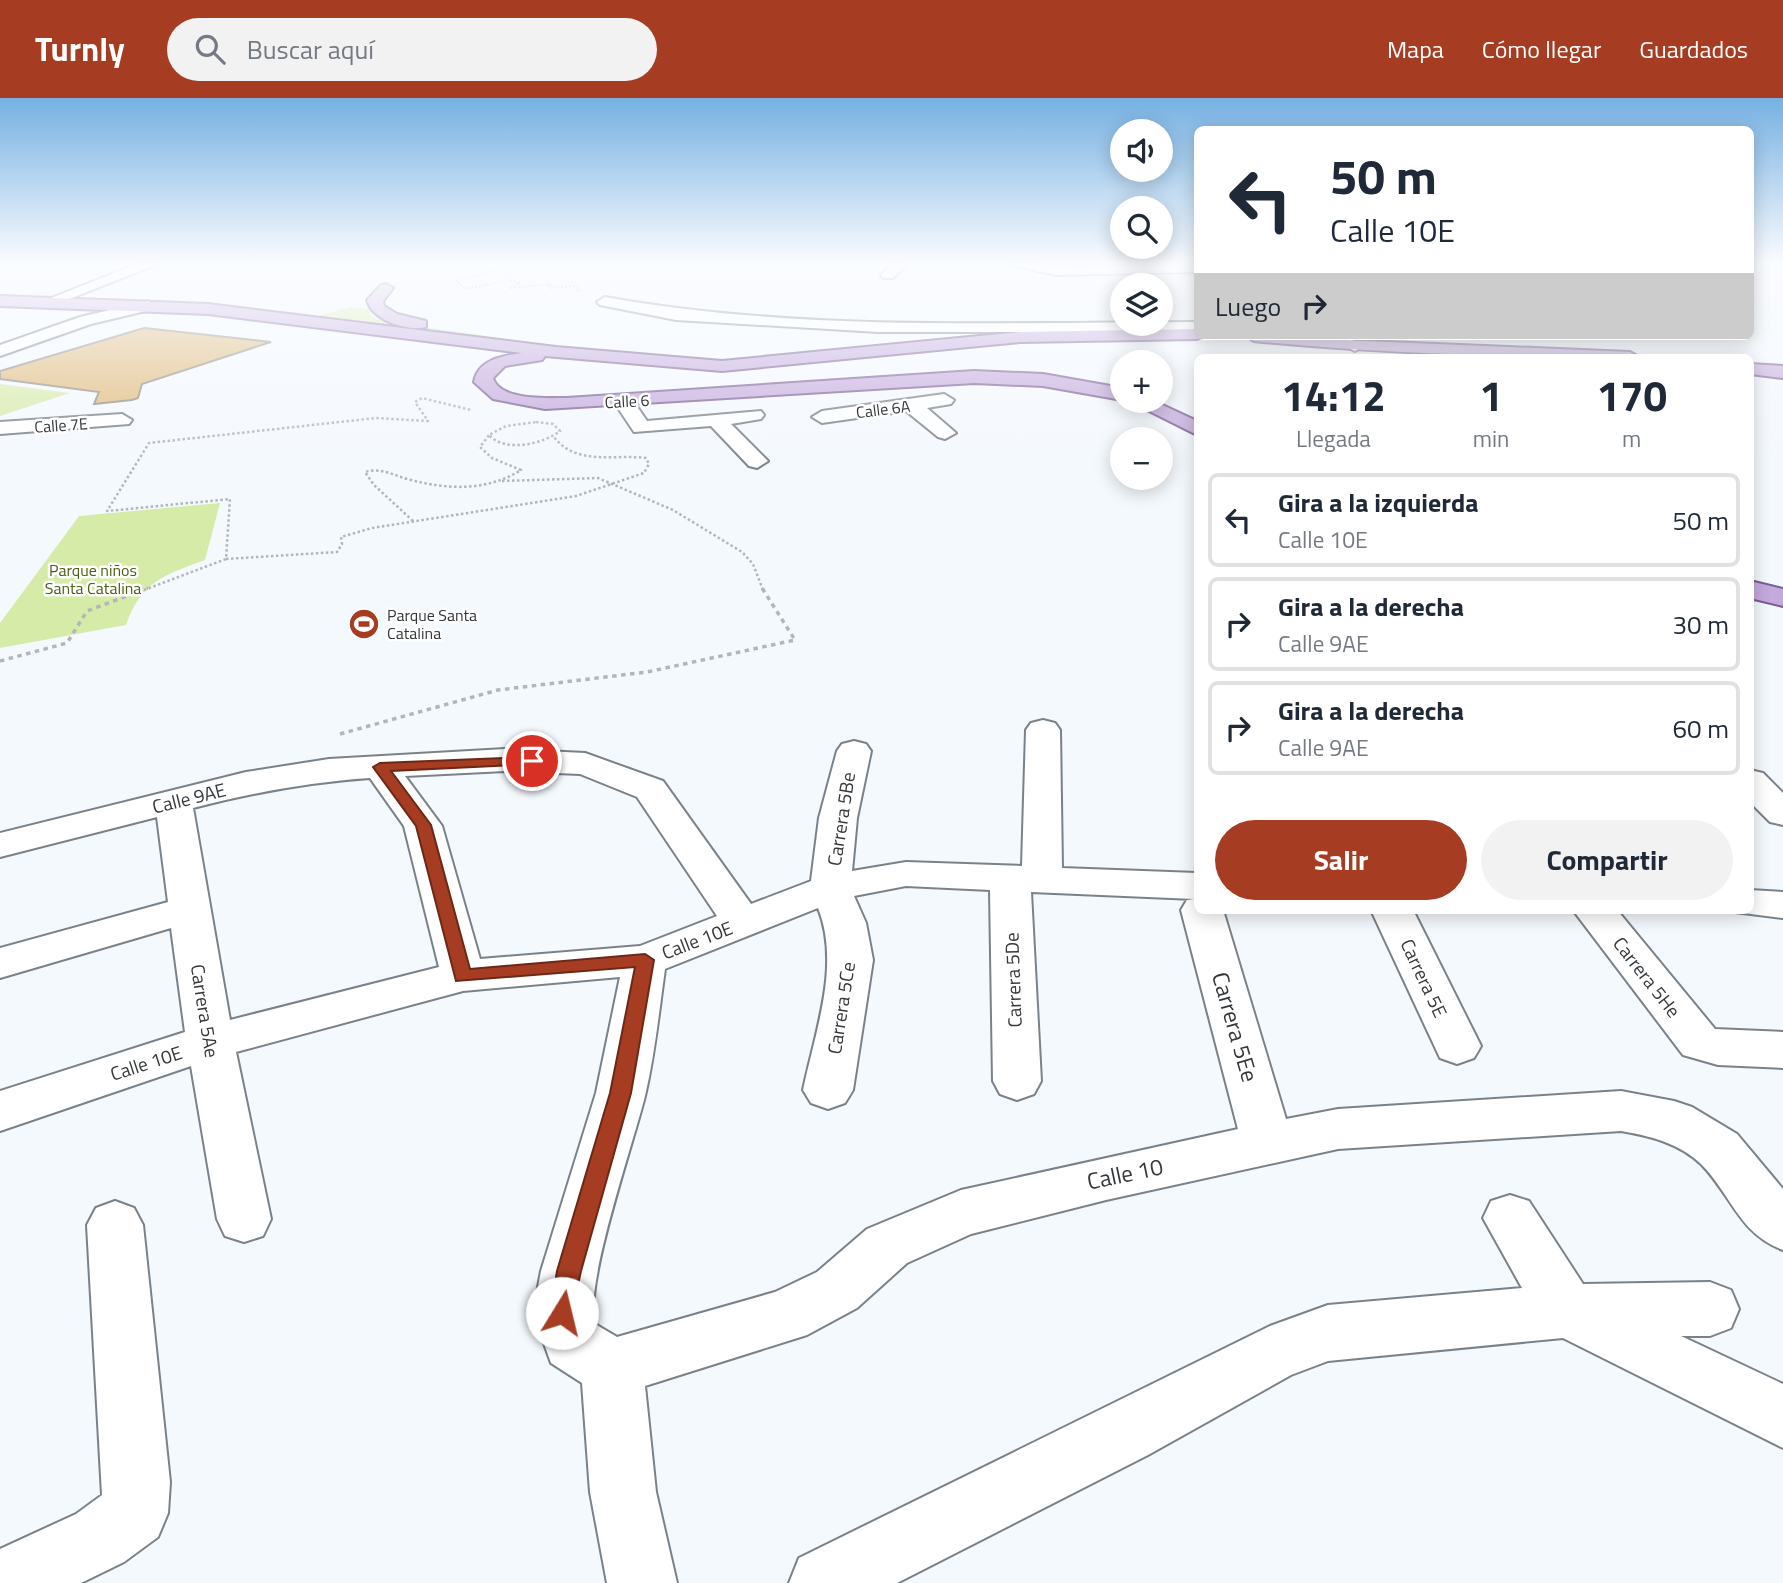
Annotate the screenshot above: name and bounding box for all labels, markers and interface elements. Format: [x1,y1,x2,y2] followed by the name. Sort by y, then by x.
[167,18,657,81] search box
[35,24,125,74] text: Turnly
[191,30,229,68] icon: search
[247,30,374,69] text: Buscar aquí
[1387,31,1444,67] text: Mapa
[1482,31,1601,67] text: Cómo llegar
[1639,31,1748,67] text: Guardados
[1110,119,1173,490] map controls
[1110,119,1173,182] button: sound
[1330,138,1437,213] text: 50 m
[1215,154,1306,245] icon: left
[1110,196,1173,259] button: search
[1330,206,1455,254] text: Calle 10E
[1110,273,1173,336] button: layers
[1215,287,1281,326] text: Luego
[1295,287,1333,325] icon: right
[1110,350,1173,413] button: +
[1281,363,1386,427] text: 14:12
[1479,363,1503,427] text: 1
[1596,363,1667,427] text: 170
[604,388,650,414] street label: Calle 6
[855,394,912,424] street label: Calle 6A
[33,411,89,439] street label: Calle 7E
[1296,421,1371,456] text: Llegada
[1473,421,1509,456] text: min
[1622,421,1641,456] text: m
[1110,427,1173,490] button: −
[1278,483,1479,522] text: Gira a la izquierda
[1219,501,1257,539] icon: left
[1672,501,1729,540] text: 50 m
[1278,522,1368,557] text: Calle 10E
[45,558,141,600] park label: Parque niños Santa Catalina
[1278,587,1464,626] text: Gira a la derecha
[387,603,477,645] place label: Parque Santa Catalina
[1219,605,1257,643] icon: right
[1672,605,1729,644] text: 30 m
[347,607,381,641] sports icon: Parque Santa Catalina
[1278,626,1369,661] text: Calle 9AE
[1278,691,1464,730] text: Gira a la derecha
[1219,709,1257,747] icon: right
[1672,709,1729,748] text: 60 m
[1278,730,1369,765] text: Calle 9AE
[502,731,562,791] pin
[513,742,551,780] icon: arrive
[819,770,862,868] street label: Carrera 5Be
[149,774,229,821] street label: Calle 9AE
[1215,820,1467,900] button: Salir
[1481,820,1733,900] button: Compartir
[657,913,737,966] street label: Calle 10E
[1607,930,1688,1023] street label: Carrera 5He
[996,932,1029,1028] street label: Carrera 5De
[1394,934,1455,1022] street label: Carrera 5E
[819,960,862,1056] street label: Carrera 5Ce
[184,962,227,1060] street label: Carrera 5Ae
[1203,968,1268,1086] street label: Carrera 5Ee
[106,1037,186,1088] street label: Calle 10E
[1084,1148,1166,1199] street label: Calle 10
[525,1276,599,1350] position arrow

